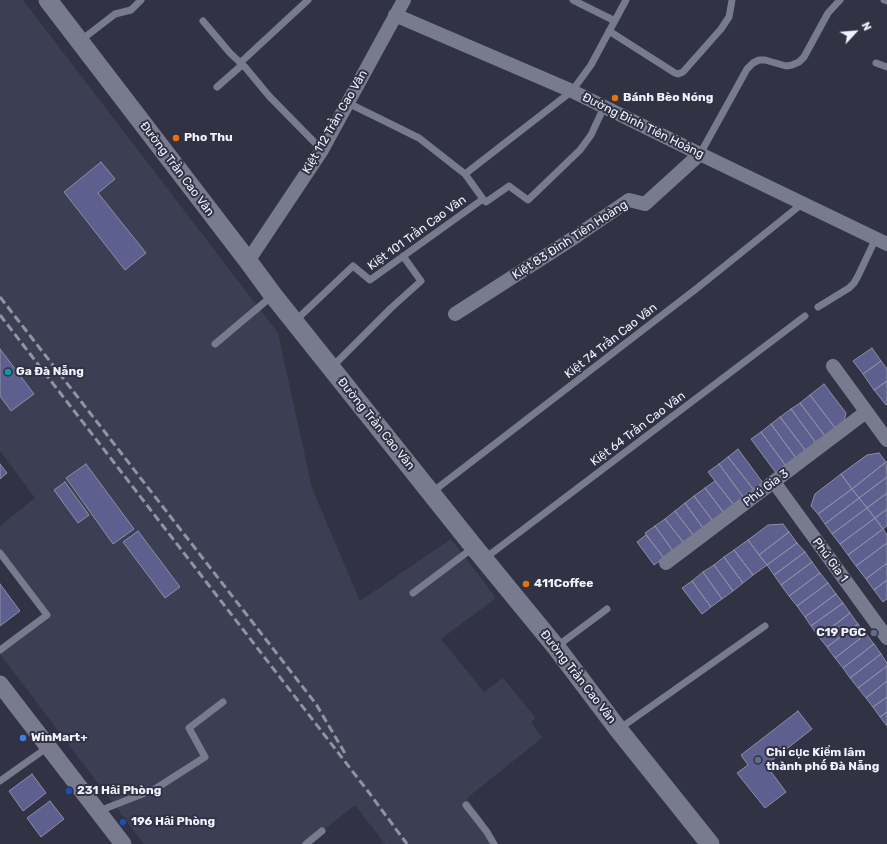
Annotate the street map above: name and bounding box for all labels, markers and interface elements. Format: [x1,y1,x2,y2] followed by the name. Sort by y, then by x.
[835,12,875,52] north arrow
[859,20,874,33] text: N
[299,68,371,176] street label: Kiệt 112 Trần Cao Vân
[580,90,706,162] street label: Đường Đinh Tiên Hoàng
[623,91,713,105] place label: Bánh Bèo Nóng
[610,93,620,103] marker: Bánh Bèo Nóng
[137,119,217,219] street label: Đường Trần Cao Vân
[184,131,233,145] place label: Pho Thu
[171,133,181,143] marker: Pho Thu
[365,192,469,274] street label: Kiệt 101 Trần Cao Vân
[510,197,630,283] street label: Kiệt 83 Đinh Tiên Hoàng
[562,300,660,382] street label: Kiệt 74 Trần Cao Vân
[16,365,84,379] place label: Ga Đà Nẵng
[3,367,13,377] marker: Ga Đà Nẵng
[334,375,418,473] street label: Đường Trần Cao Vân
[588,389,688,469] street label: Kiệt 64 Trần Cao Vân
[740,466,792,510] street label: Phú Gia 3
[809,535,851,585] street label: Phú Gia 1
[534,577,593,591] place label: 411Coffee
[521,579,531,589] marker: 411Coffee
[816,626,866,640] place label: C19 PGC
[537,627,619,727] street label: Đường Trần Cao Vân
[869,628,879,638] marker: C19 PGC
[31,731,87,745] place label: WinMart+
[18,733,28,743] marker: WinMart+
[766,746,879,774] place label: Chi cục Kiểm lâm thành phố Đà Nẵng
[753,755,763,765] marker: Chi cục Kiểm lâm thành phố Đà Nẵng
[77,784,161,798] place label: 231 Hải Phòng
[64,786,74,796] marker: 231 Hải Phòng
[131,815,215,829] place label: 196 Hải Phòng
[118,817,128,827] marker: 196 Hải Phòng

